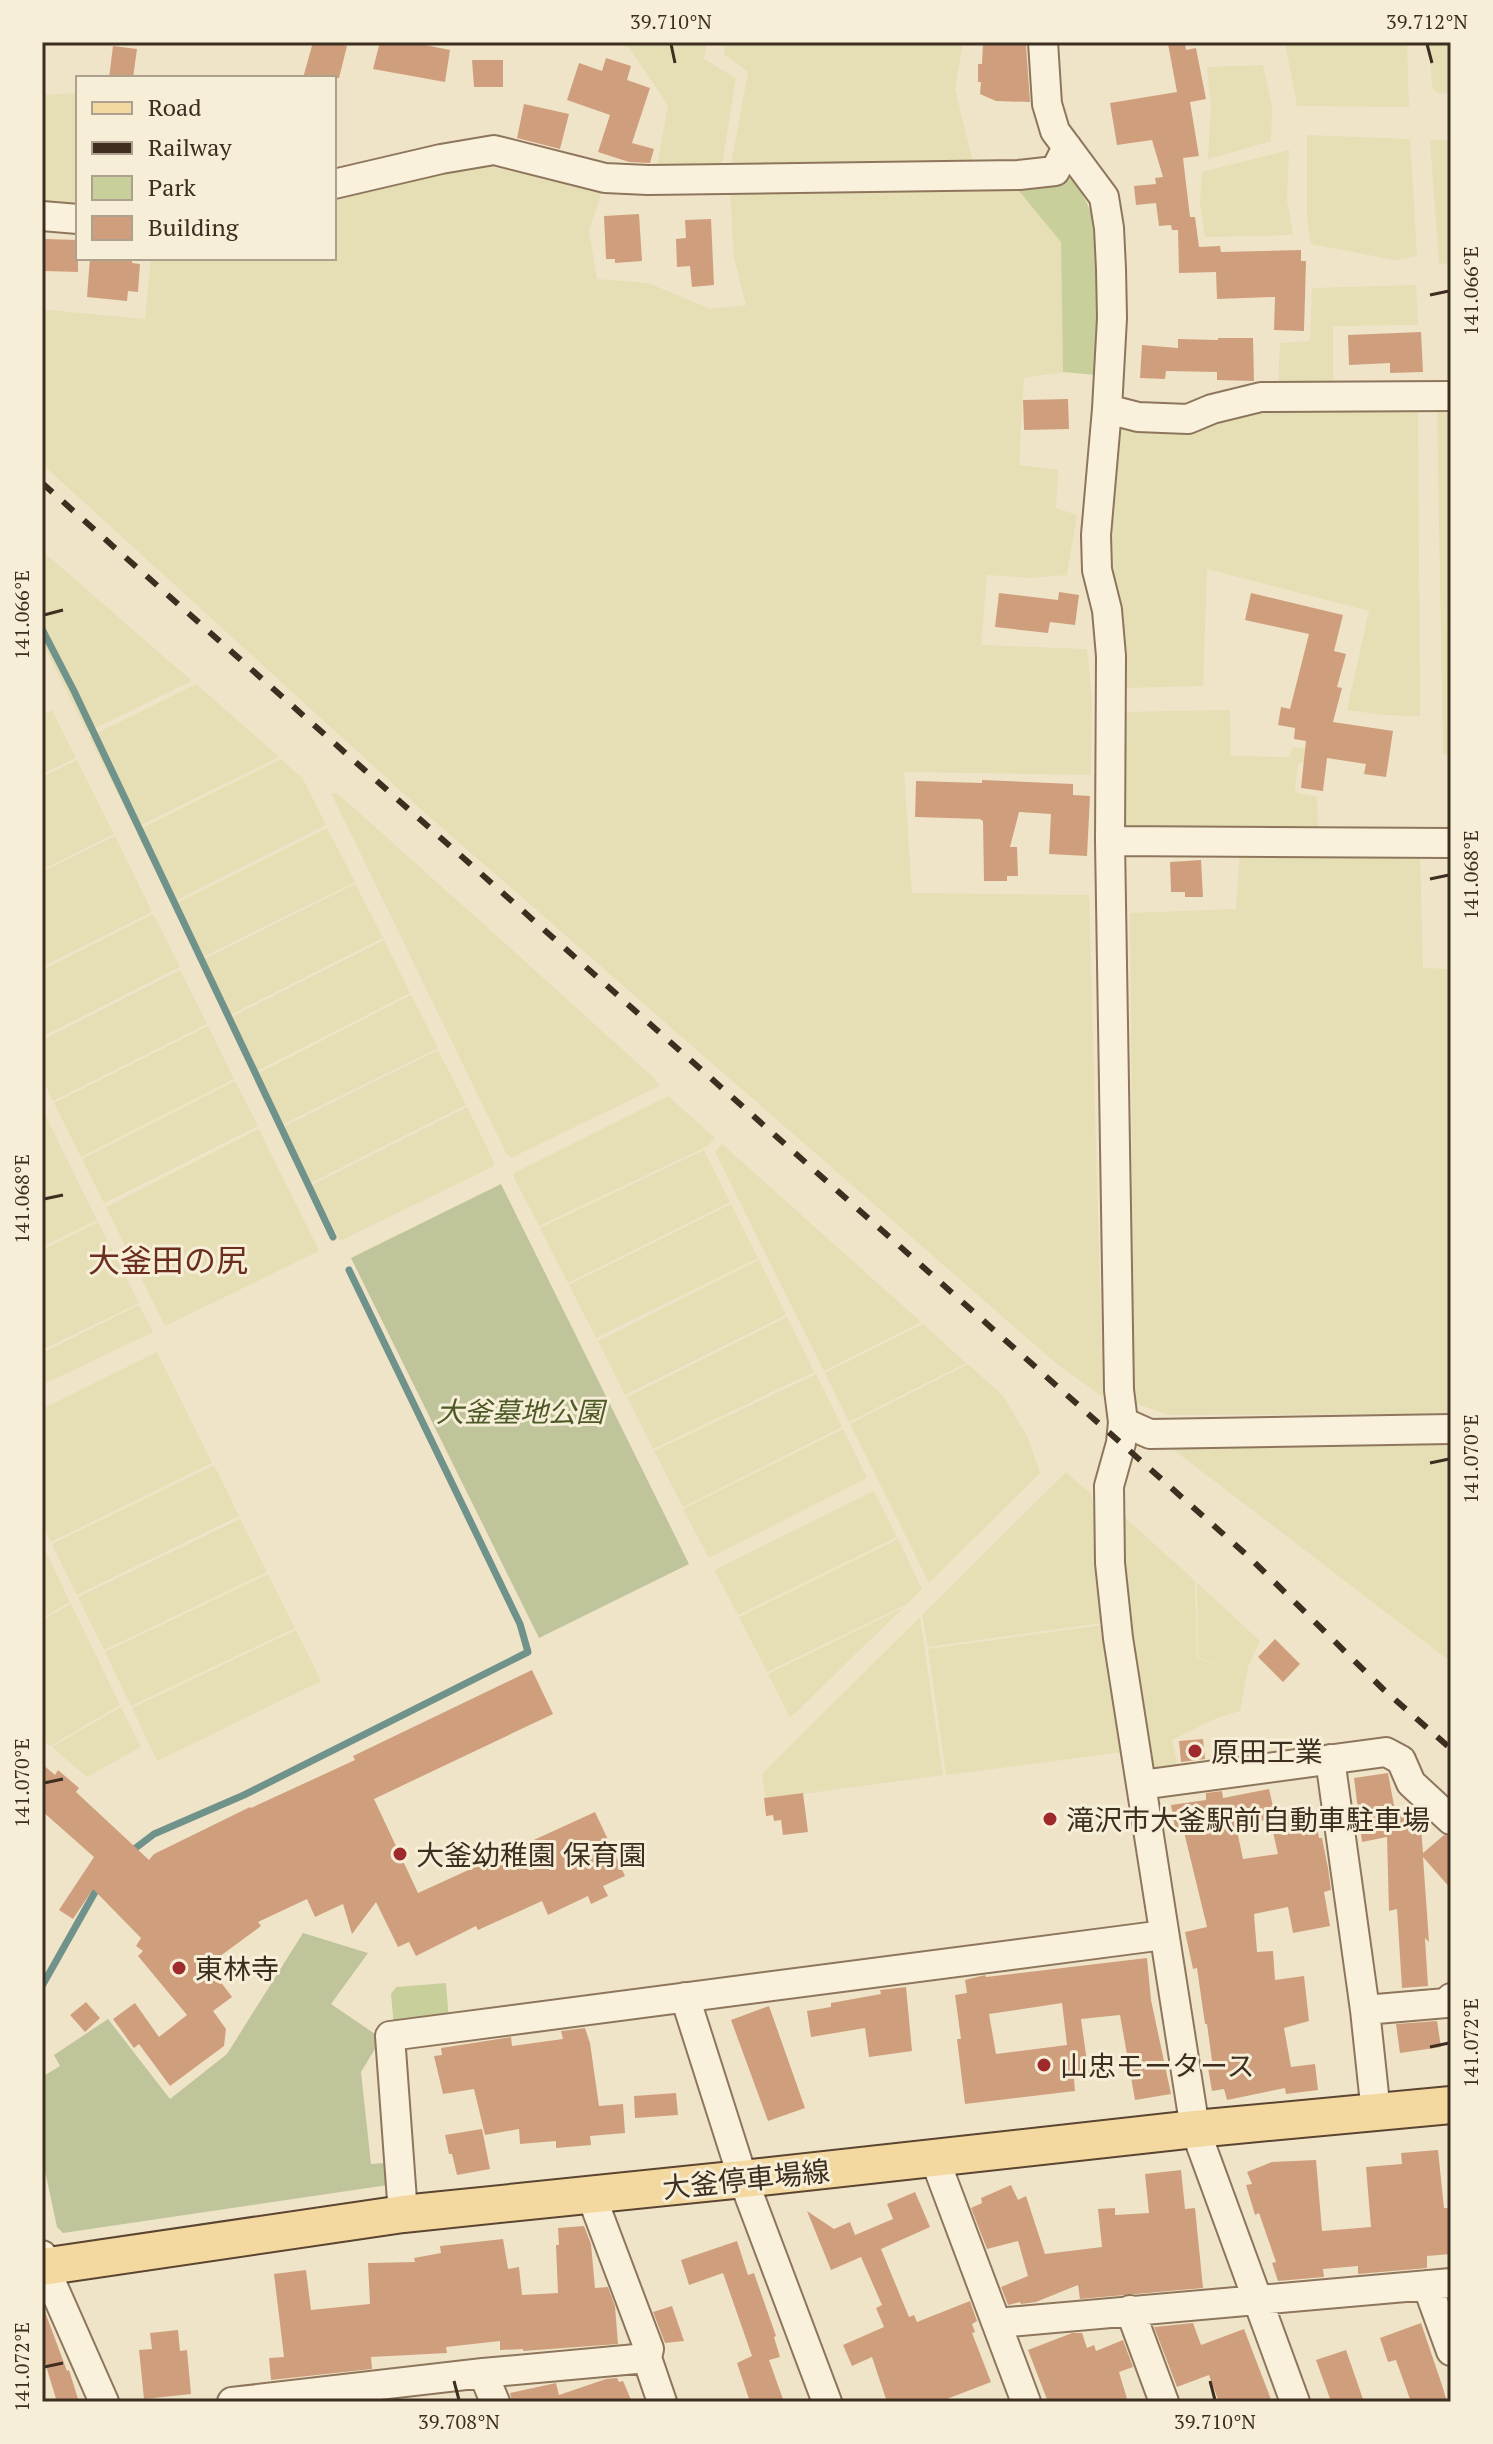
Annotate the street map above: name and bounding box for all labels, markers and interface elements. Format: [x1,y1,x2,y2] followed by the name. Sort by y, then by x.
[630,8,712,35] text: 39.710°N
[1386,8,1468,35] text: 39.712°N
[76,76,336,260] legend
[148,91,202,123] text: Road
[148,131,232,163] text: Railway
[148,171,197,203] text: Park
[148,211,239,243] text: Building
[1457,246,1484,336] text: 141.066°E
[8,570,35,660] text: 141.066°E
[1457,830,1484,920] text: 141.068°E
[8,1154,35,1244] text: 141.068°E
[88,1239,248,1281] district label: 大釜田の尻
[436,1393,608,1430] park label: 大釜墓地公園
[1457,1414,1484,1504] text: 141.070°E
[1211,1733,1323,1770] place label: 原田工業
[8,1738,35,1828] text: 141.070°E
[1186,1742,1204,1760] marker: 原田工業
[1066,1801,1430,1838] place label: 滝沢市大釜駅前自動車駐車場
[1041,1810,1059,1828] marker: 滝沢市大釜駅前自動車駐車場
[416,1836,647,1873] place label: 大釜幼稚園 保育園
[391,1845,409,1863] marker: 大釜幼稚園 保育園
[195,1950,279,1987] place label: 東林寺
[170,1959,188,1977] marker: 東林寺
[1457,1998,1484,2088] text: 141.072°E
[1060,2047,1255,2084] place label: 山忠モータース
[1035,2056,1053,2074] marker: 山忠モータース
[661,2152,831,2206] street label: 大釜停車場線
[8,2322,35,2412] text: 141.072°E
[418,2408,500,2435] text: 39.708°N
[1174,2408,1256,2435] text: 39.710°N

